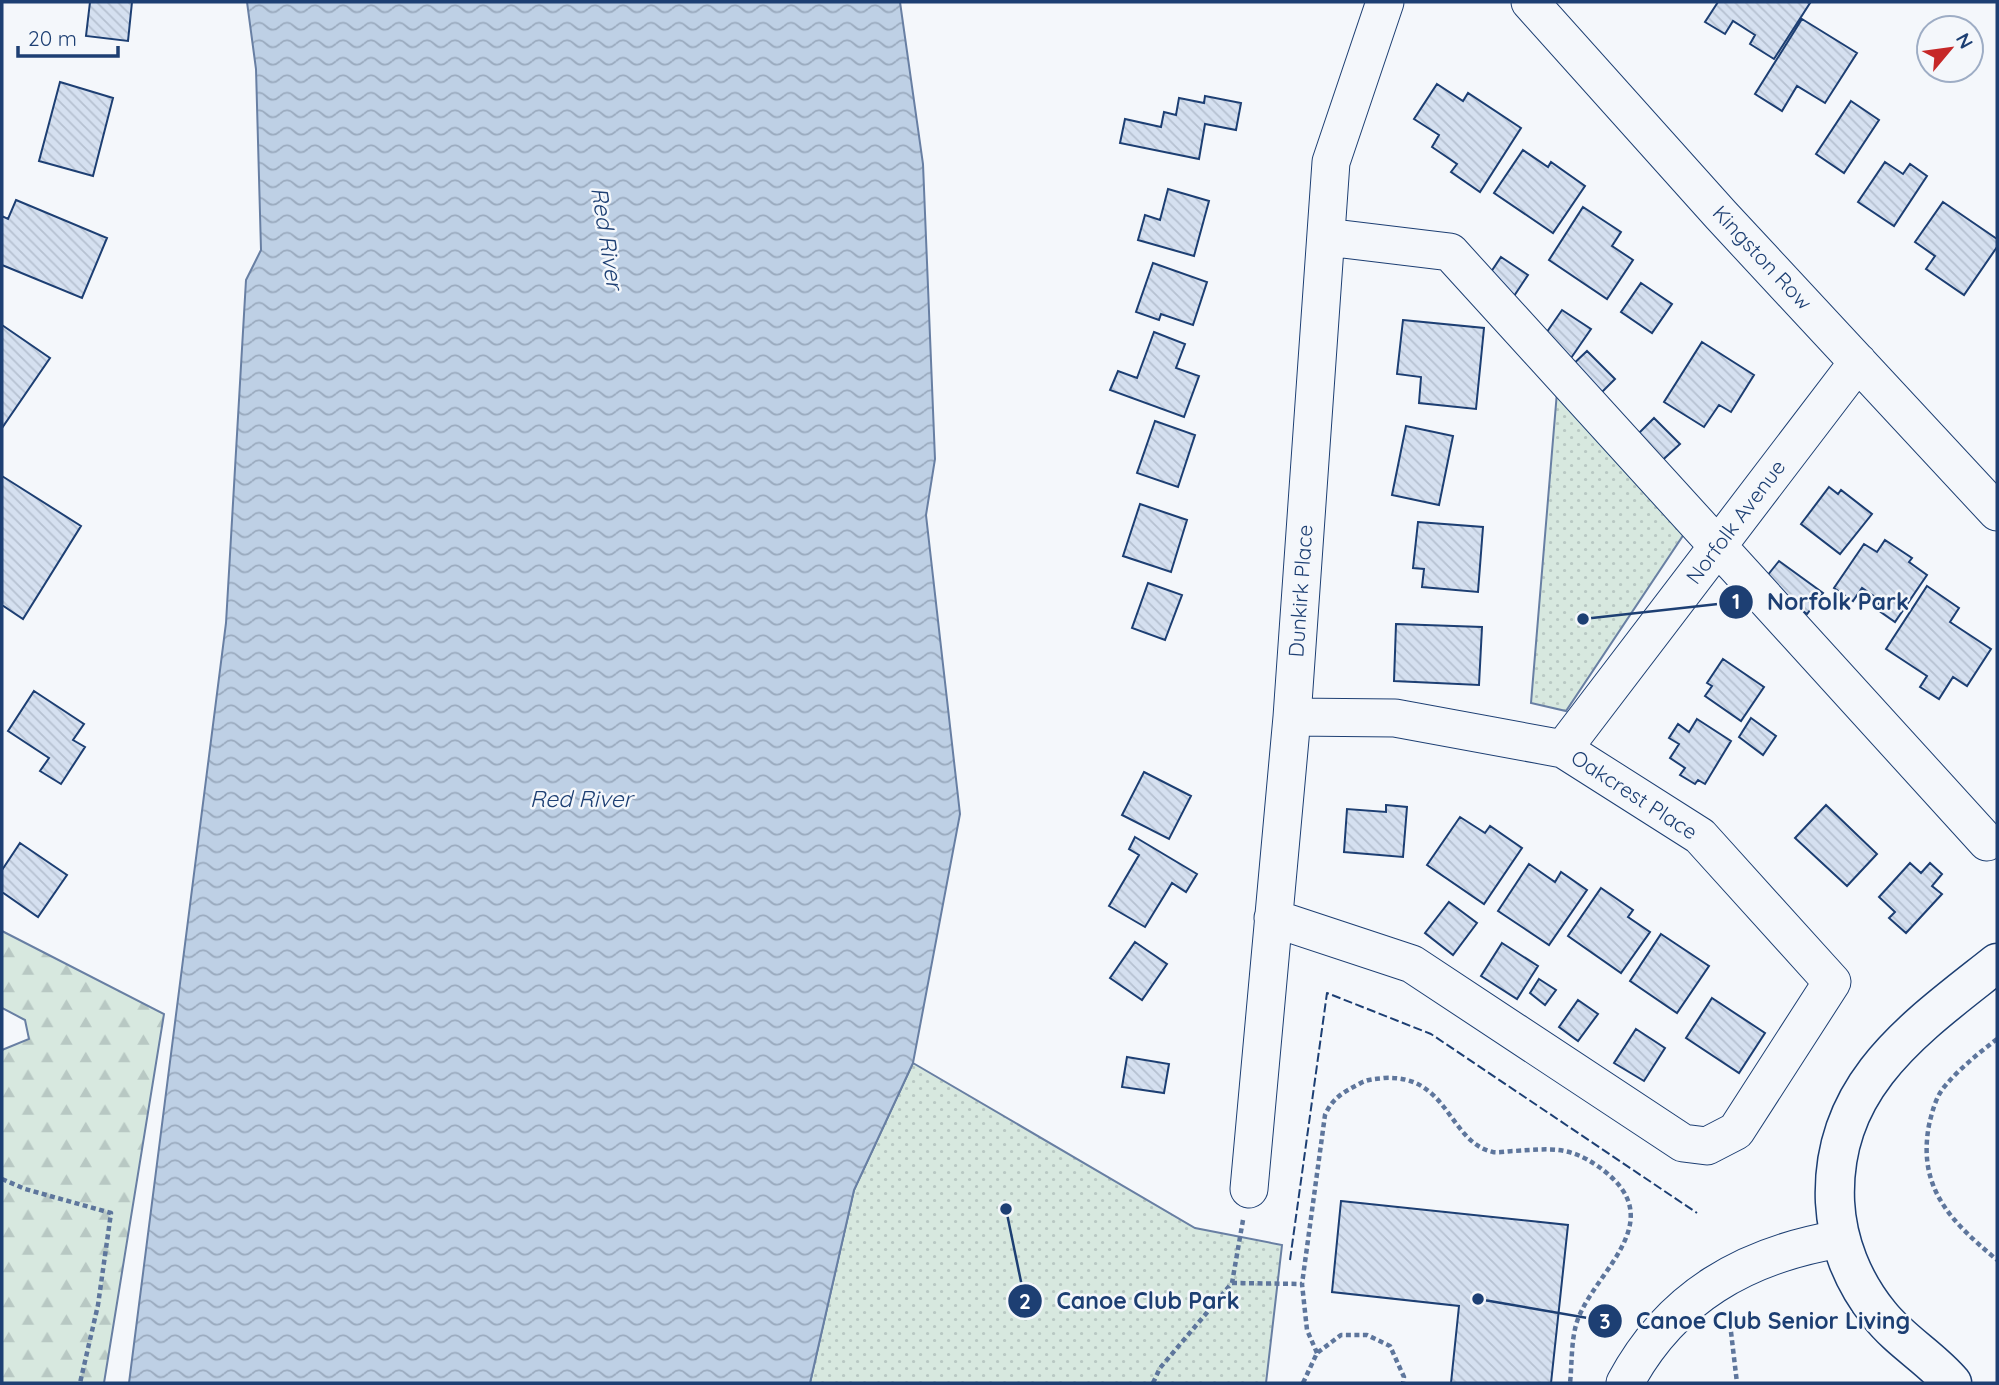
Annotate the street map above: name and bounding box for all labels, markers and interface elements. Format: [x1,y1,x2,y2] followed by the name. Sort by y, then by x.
[18,14,117,58] scale bar
[1915,14,1985,84] north arrow
[28,25,77,51] text: 20 m
[1951,29,1979,53] text: N
[585,185,630,294] water label: Red River
[1708,200,1818,315] street label: Kingston Row
[1680,454,1790,589] street label: Norfolk Avenue
[1282,524,1318,658] street label: Dunkirk Place
[1718,580,1923,624] callout: Norfolk Park
[1767,587,1909,616] text: Norfolk Park
[1732,588,1740,614] text: 1
[1566,744,1703,845] street label: Oakcrest Place
[530,784,636,813] water label: Red River
[1007,1279,1253,1323] callout: Canoe Club Park
[1056,1286,1240,1315] text: Canoe Club Park
[1019,1288,1031,1314] text: 2
[1587,1299,1924,1343] callout: Canoe Club Senior Living
[1636,1306,1910,1335] text: Canoe Club Senior Living
[1599,1308,1611,1334] text: 3

